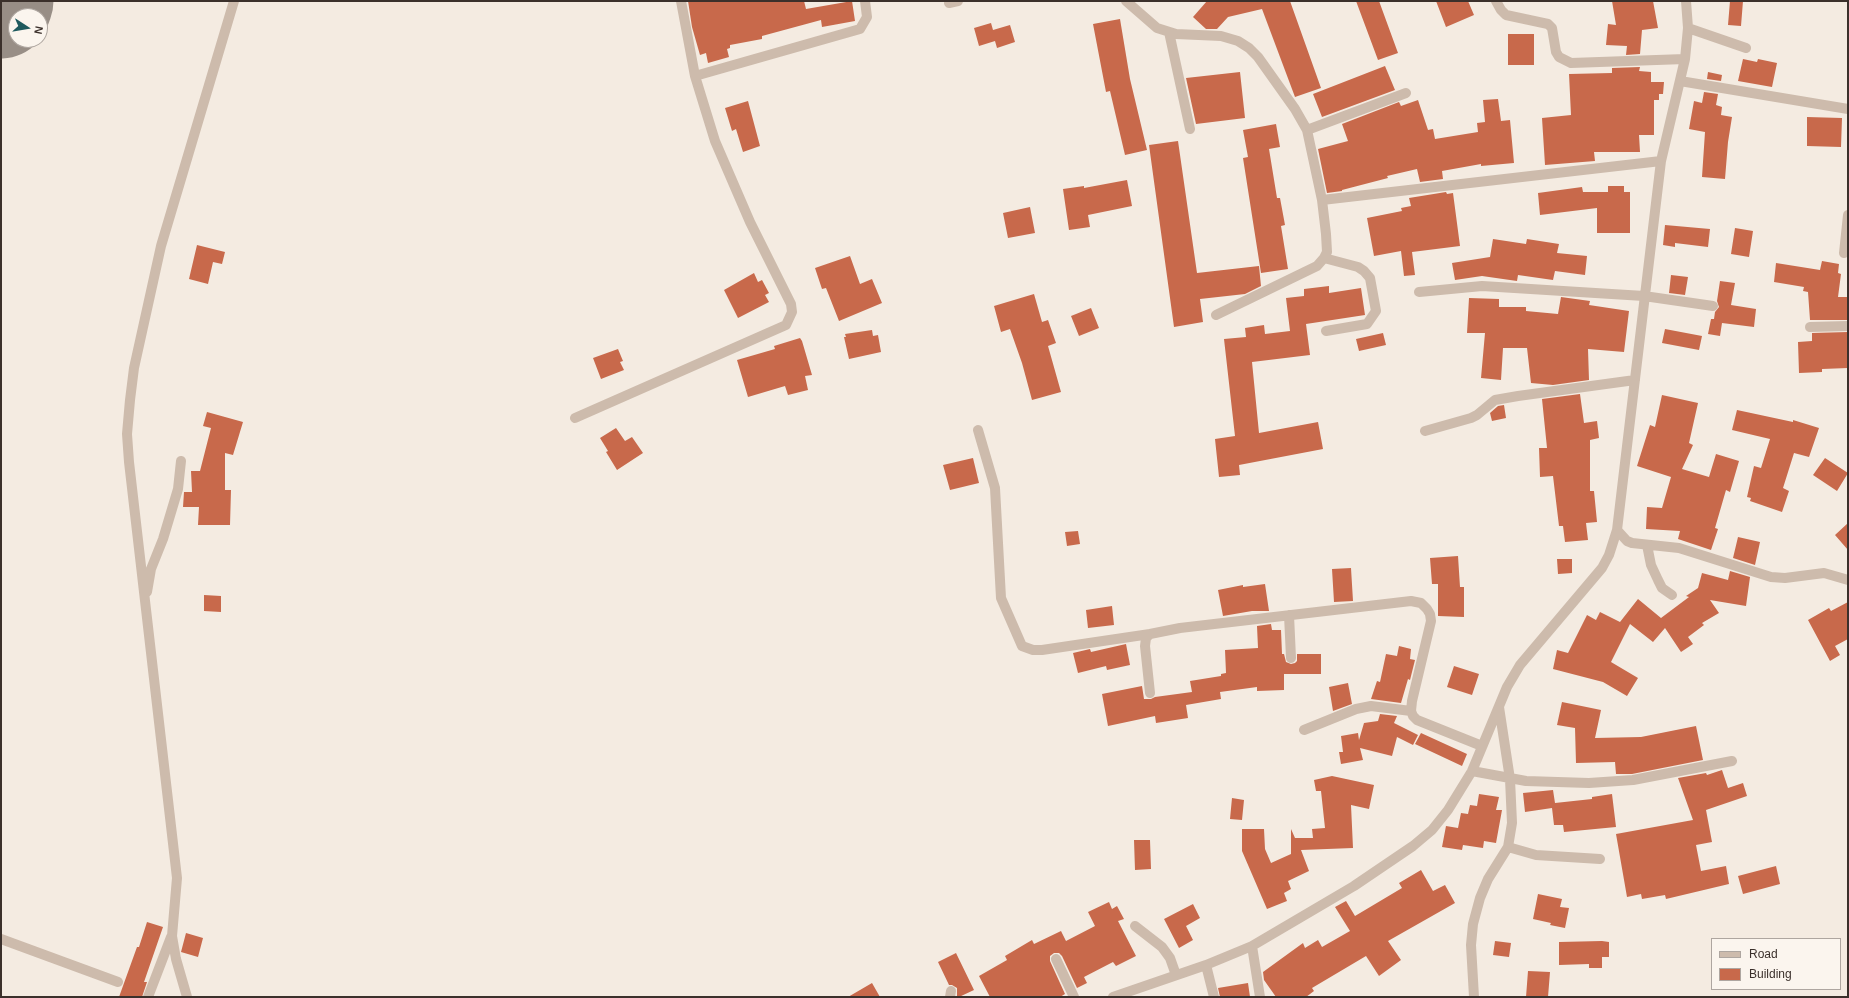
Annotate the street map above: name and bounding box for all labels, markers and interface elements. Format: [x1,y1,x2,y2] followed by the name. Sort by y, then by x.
[8,8,48,48] north arrow
[32,25,45,35] text: N
[1711,938,1841,990] legend
[1749,947,1778,961] text: Road
[1749,967,1792,981] text: Building

